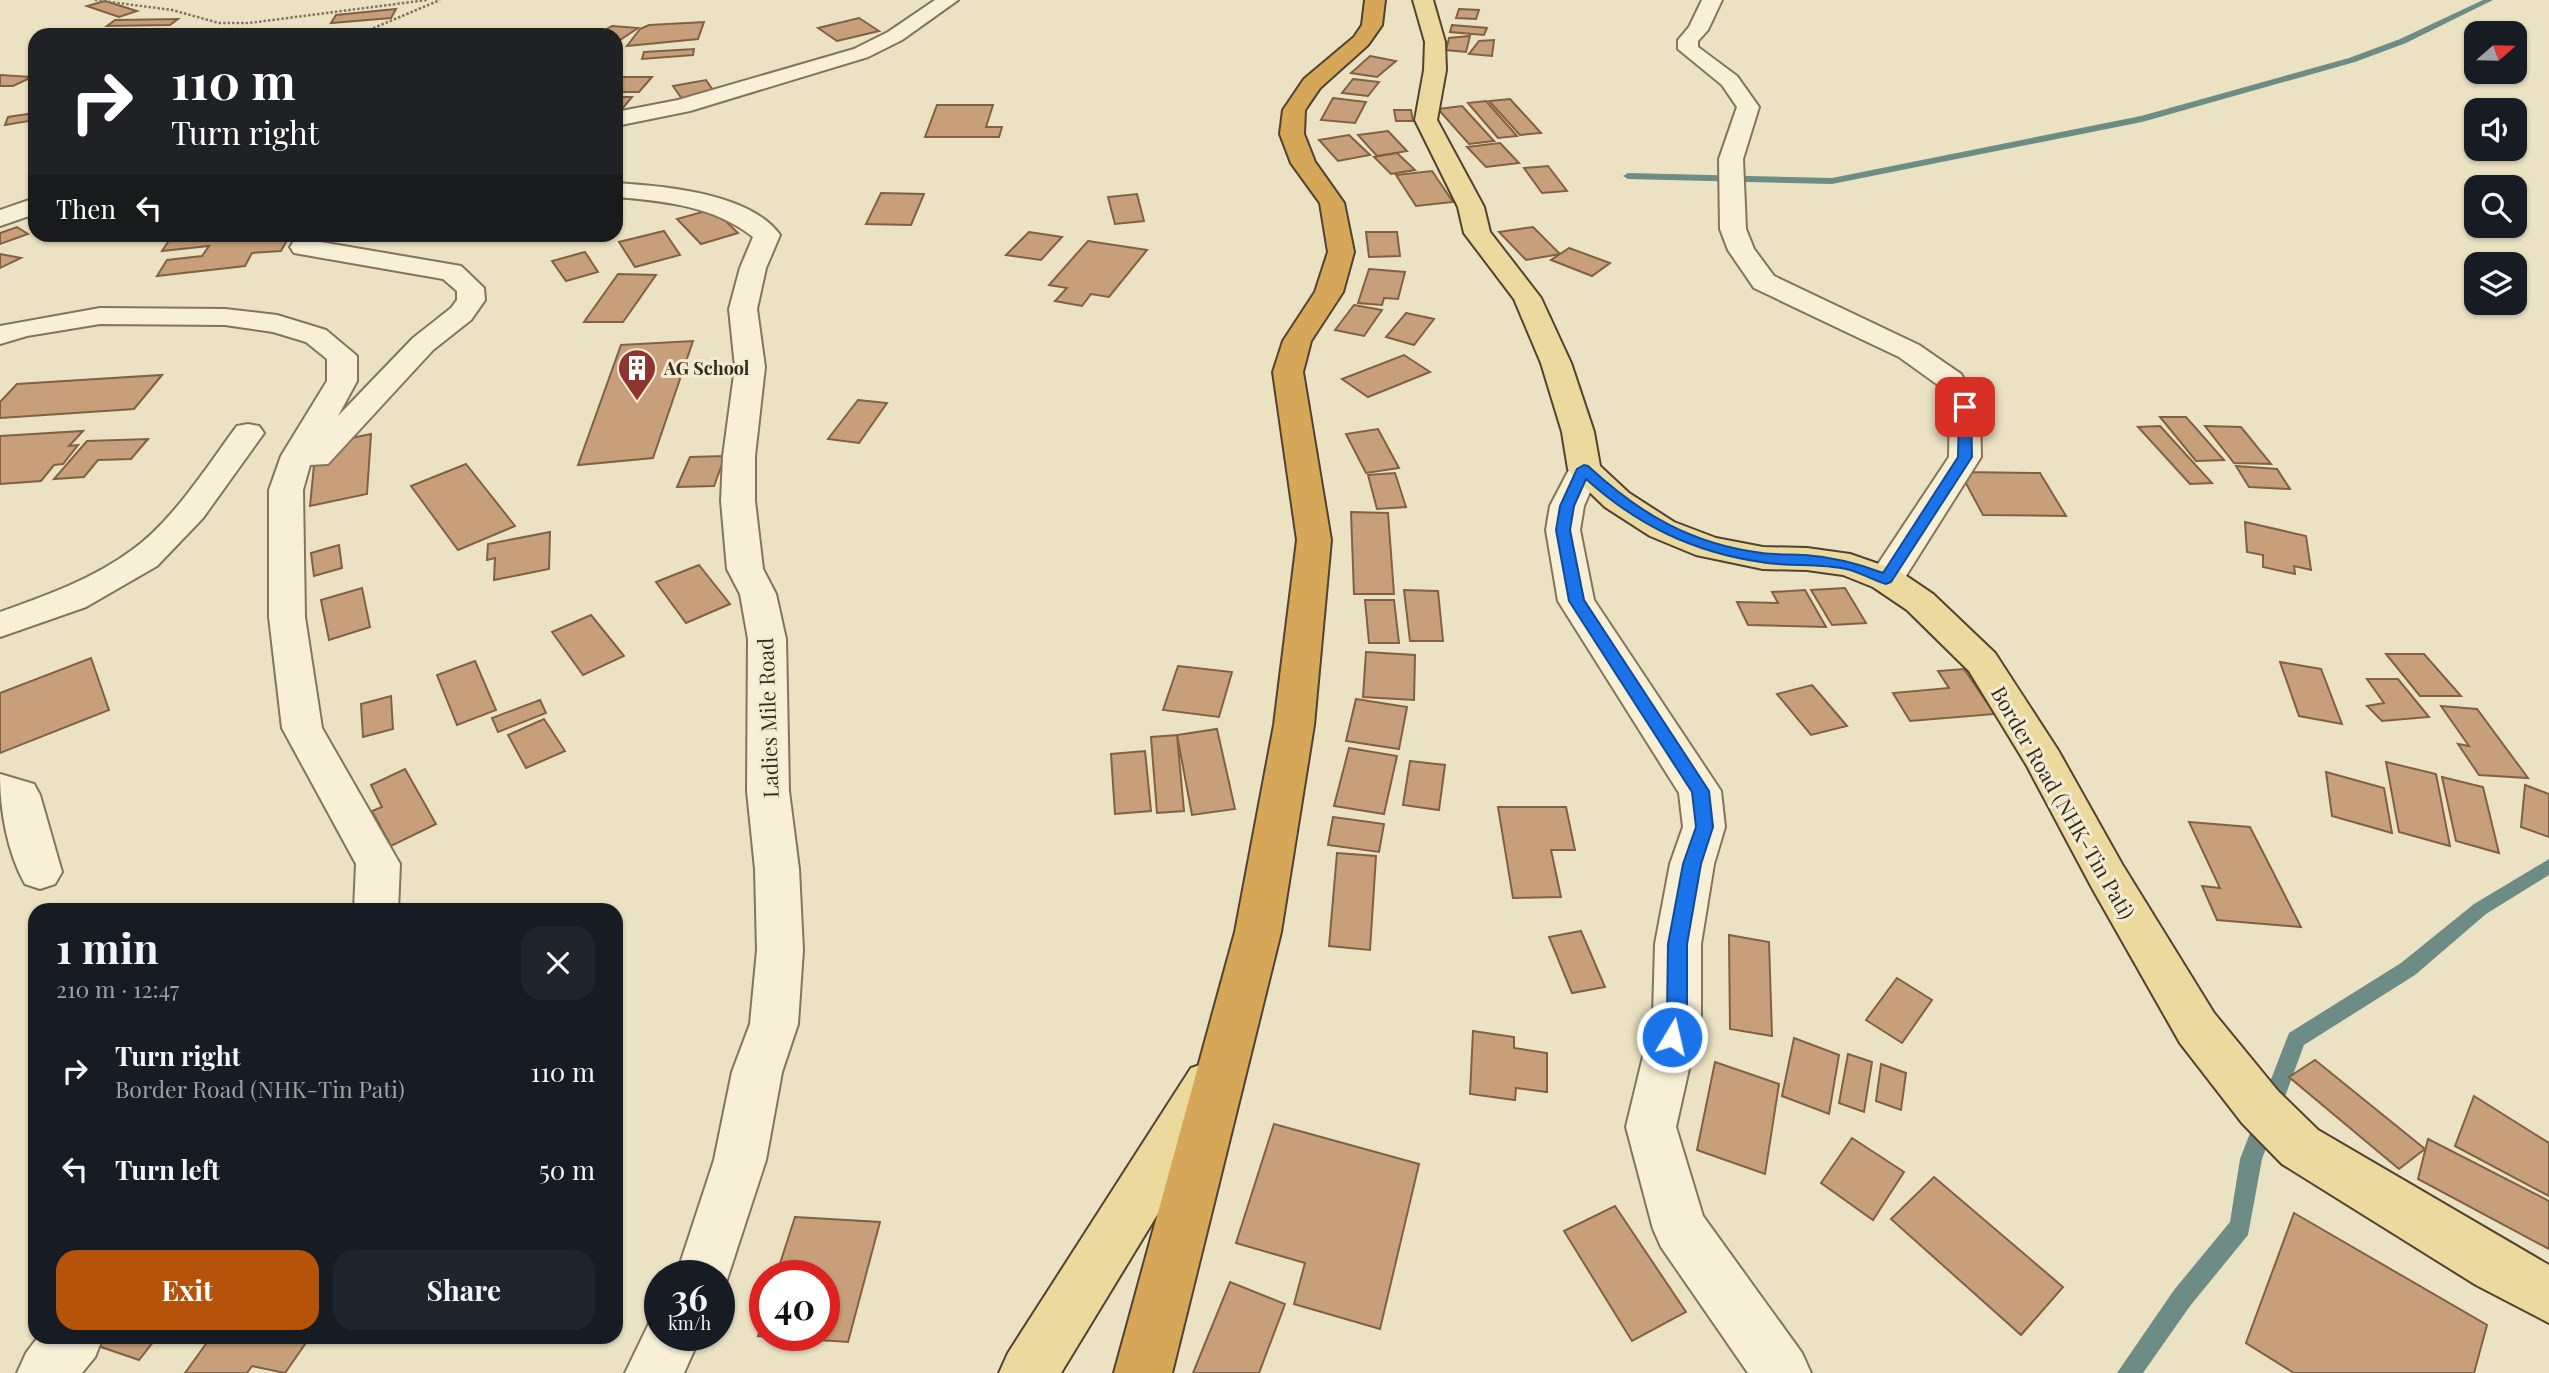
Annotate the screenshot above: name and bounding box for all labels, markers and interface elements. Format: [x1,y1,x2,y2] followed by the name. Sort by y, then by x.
[2464,21,2527,84] north arrow
[2464,21,2527,315] map controls
[171,47,296,112] text: 110 m
[56,56,147,147] icon: right
[2464,98,2527,161] button: sound
[171,110,319,153] text: Turn right
[2464,175,2527,238] button: search
[130,189,168,227] icon: left
[56,191,116,226] text: Then
[2464,252,2527,315] button: layers
[616,347,658,402] building icon: AG School
[663,356,750,380] place label: AG School
[1935,377,1995,437] pin
[1946,388,1984,426] icon: arrive
[750,637,784,799] street label: Ladies Mile Road
[1986,680,2142,924] street label: Border Road (NHK-Tin Pati)
[56,919,159,975] text: 1 min
[521,926,595,1000] button: close
[56,973,179,1004] text: 210 m · 12:47
[1635,1000,1709,1074] position arrow
[115,1038,241,1073] text: Turn right
[56,1052,94,1090] icon: right
[531,1054,595,1089] text: 110 m
[115,1073,405,1104] text: Border Road (NHK-Tin Pati)
[56,1150,94,1188] icon: left
[115,1152,220,1187] text: Turn left
[539,1152,595,1187] text: 50 m
[56,1250,319,1330] button: Exit
[333,1250,595,1330] button: Share
[749,1260,840,1351] speed limit sign: 40
[671,1273,708,1320] text: 36
[668,1311,711,1335] text: km/h

